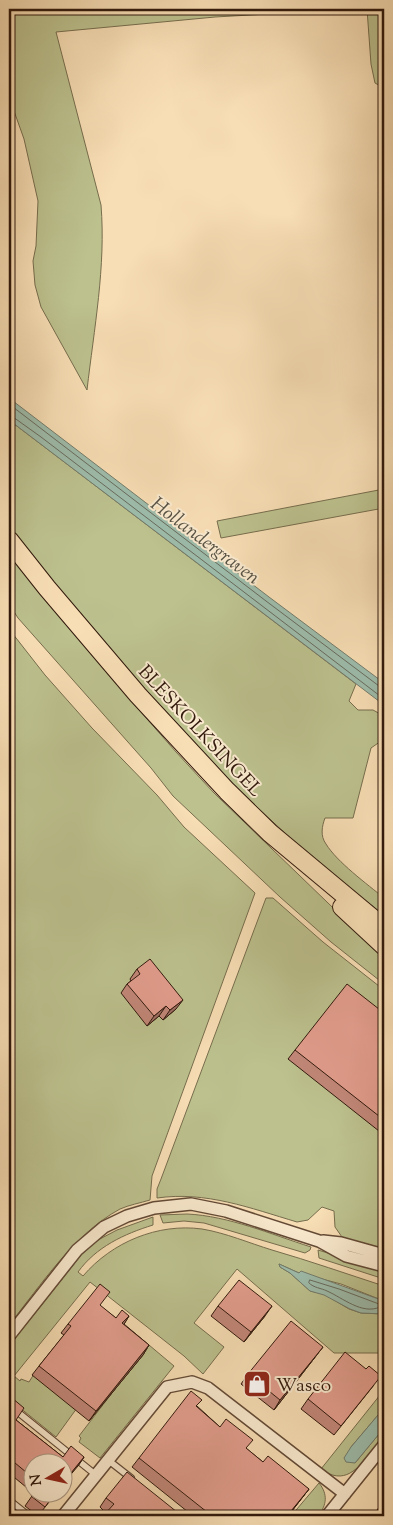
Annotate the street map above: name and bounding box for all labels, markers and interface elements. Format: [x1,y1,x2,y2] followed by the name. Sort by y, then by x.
[144,491,266,593] water label: Hollandergraven
[131,660,268,804] street label: BLESKOLKSINGEL
[242,1369,272,1399] shop icon: Wasco
[276,1373,331,1400] place label: Wasco
[22,1452,72,1502] north arrow
[26,1473,48,1487] text: N

